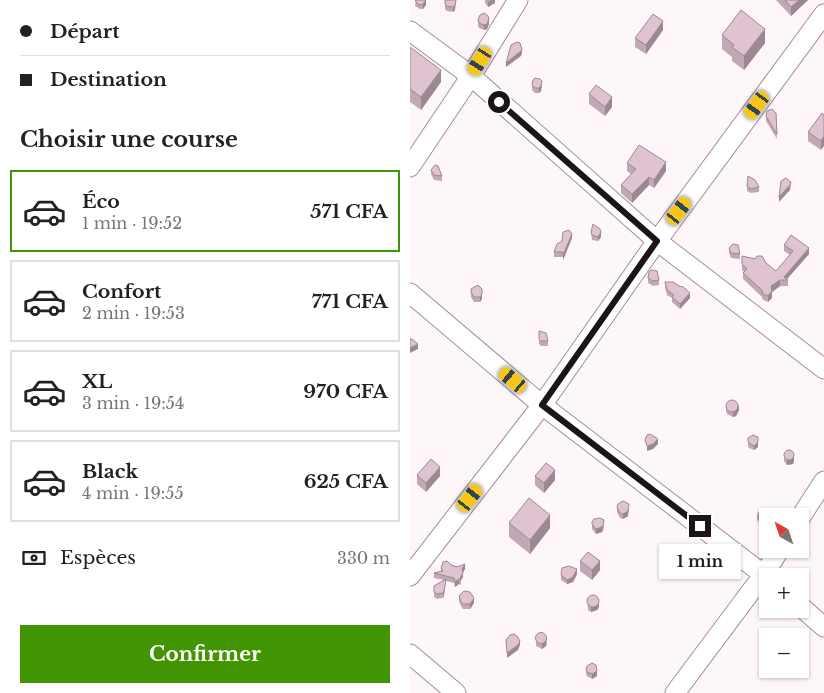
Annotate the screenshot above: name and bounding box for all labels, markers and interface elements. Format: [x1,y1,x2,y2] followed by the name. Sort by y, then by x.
[50,20,119,43] text: Départ
[465,44,494,78] car
[50,68,167,91] text: Destination
[742,88,771,122] car
[488,91,510,113] route start
[20,126,238,153] text: Choisir une course
[22,189,67,234] icon: car
[82,190,120,213] text: Éco
[663,195,694,227] car
[310,200,388,223] text: 571 CFA
[82,213,182,233] text: 1 min · 19:52
[22,279,67,324] icon: car
[82,280,161,303] text: Confort
[312,290,388,313] text: 771 CFA
[82,303,185,323] text: 2 min · 19:53
[496,365,529,395] car
[22,369,67,414] icon: car
[82,370,112,393] text: XL
[303,380,388,403] text: 970 CFA
[82,393,184,413] text: 3 min · 19:54
[22,459,67,504] icon: car
[82,460,138,483] text: Black
[304,470,388,493] text: 625 CFA
[454,482,485,514] car
[82,483,184,503] text: 4 min · 19:55
[759,508,809,558] north arrow
[759,508,809,678] map controls
[689,515,711,537] route end
[20,544,48,572] icon: cash
[659,544,741,578] callout: 1 min
[60,546,136,569] text: Espèces
[337,548,390,568] text: 330 m
[677,551,723,571] text: 1 min
[759,568,809,618] button: +
[20,625,390,683] button: Confirmer
[759,628,809,678] button: −

